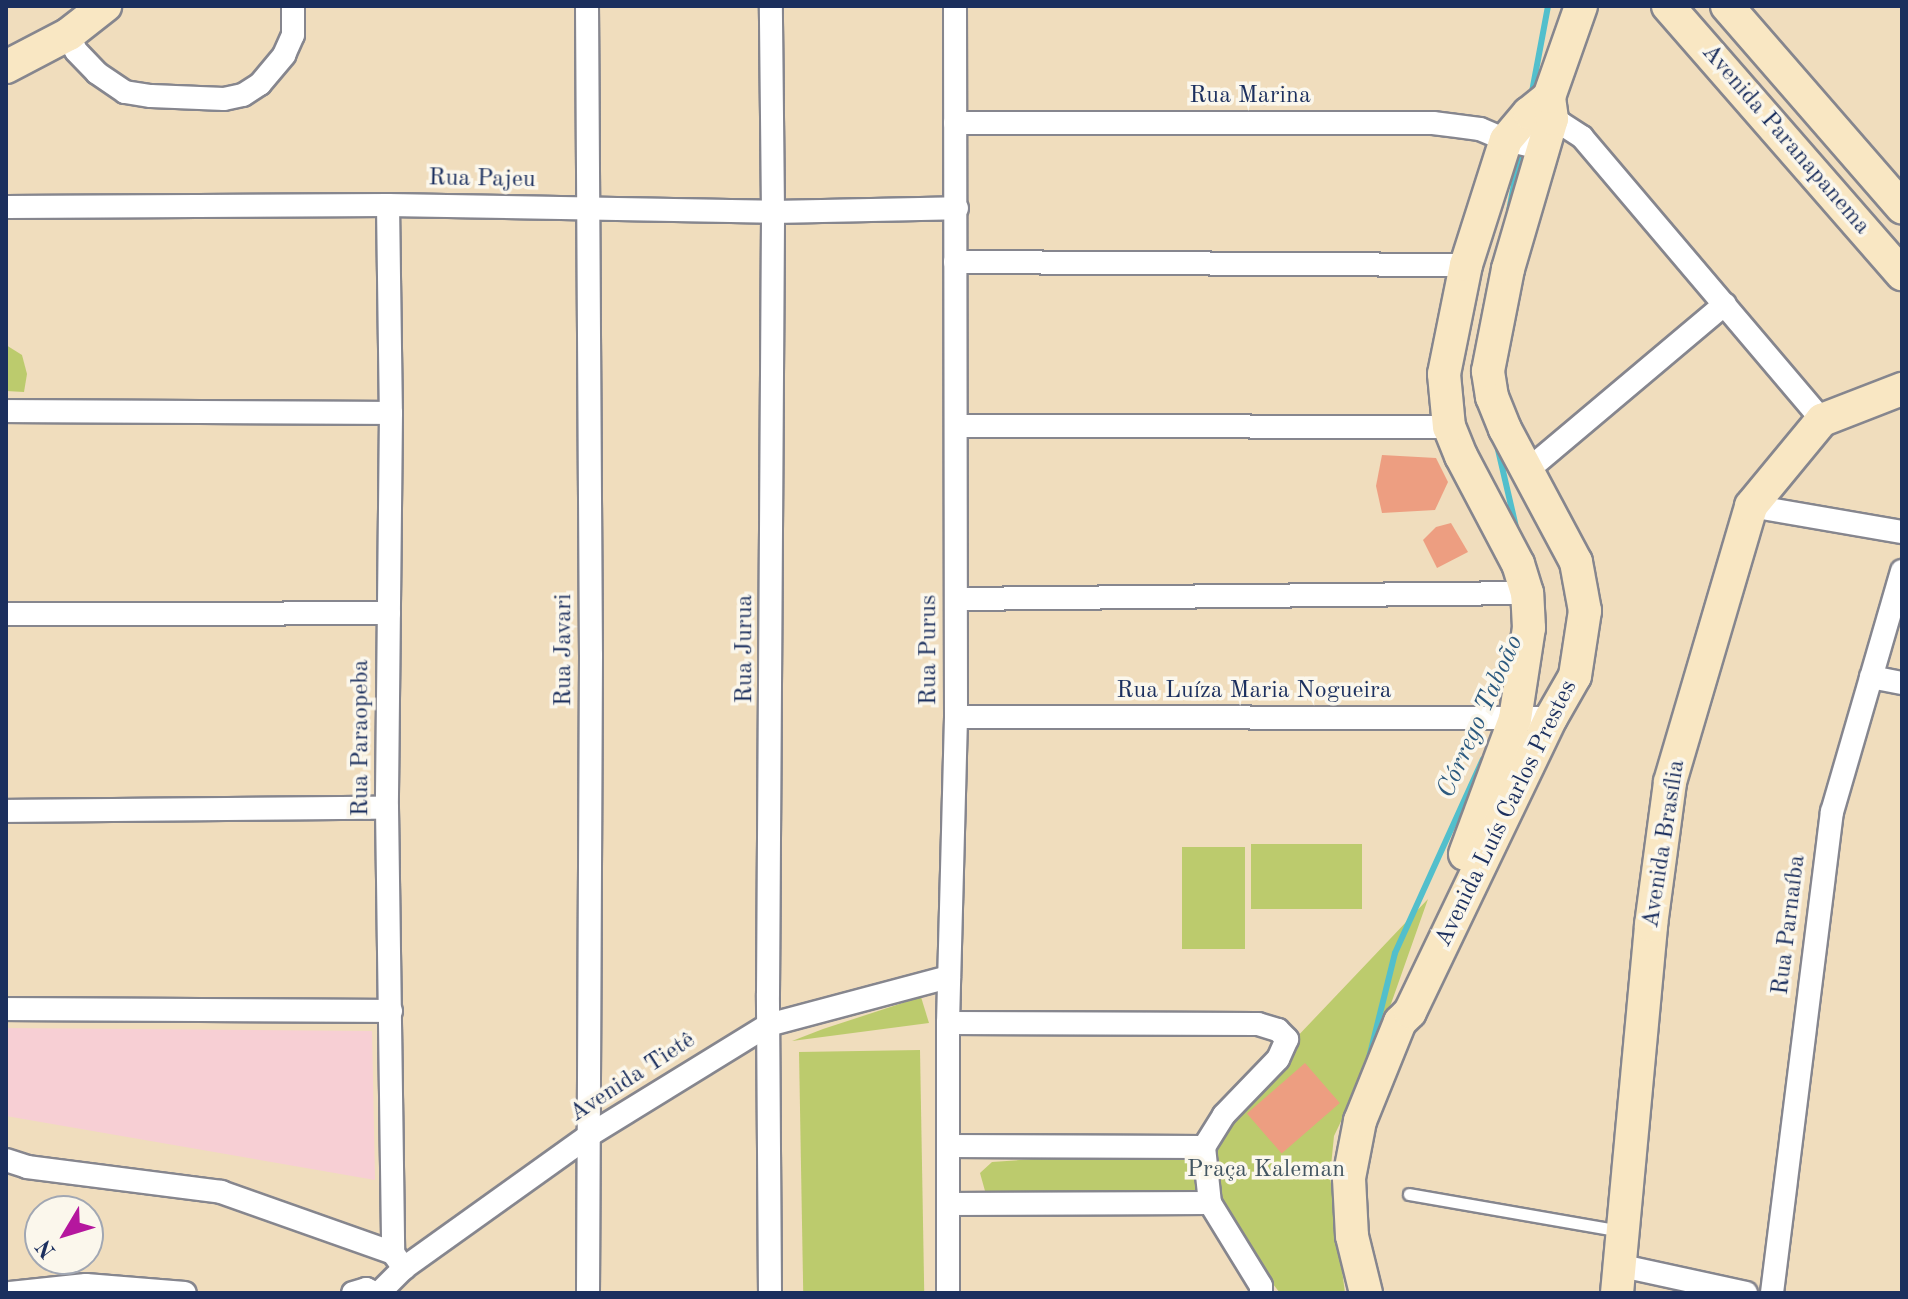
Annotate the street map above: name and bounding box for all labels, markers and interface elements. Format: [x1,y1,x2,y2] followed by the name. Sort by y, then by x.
[1694,39,1876,241] street label: Avenida Paranapanema
[1189,83,1311,111] street label: Rua Marina
[428,165,536,195] street label: Rua Pajeu
[551,594,579,706] street label: Rua Javari
[732,595,760,703] street label: Rua Jurua
[916,595,944,705] street label: Rua Purus
[1431,631,1531,803] water label: Córrego Taboão
[348,660,376,816] street label: Rua Paraopeba
[1430,676,1584,952] street label: Avenida Luís Carlos Prestes
[1116,678,1392,706] street label: Rua Luíza Maria Nogueira
[1637,758,1693,930] street label: Avenida Brasília
[1767,853,1813,997] street label: Rua Parnaíba
[565,1027,701,1129] street label: Avenida Tietê
[1187,1157,1345,1185] park label: Praça Kaleman
[24,1195,104,1275] north arrow
[33,1235,61,1262] text: N

